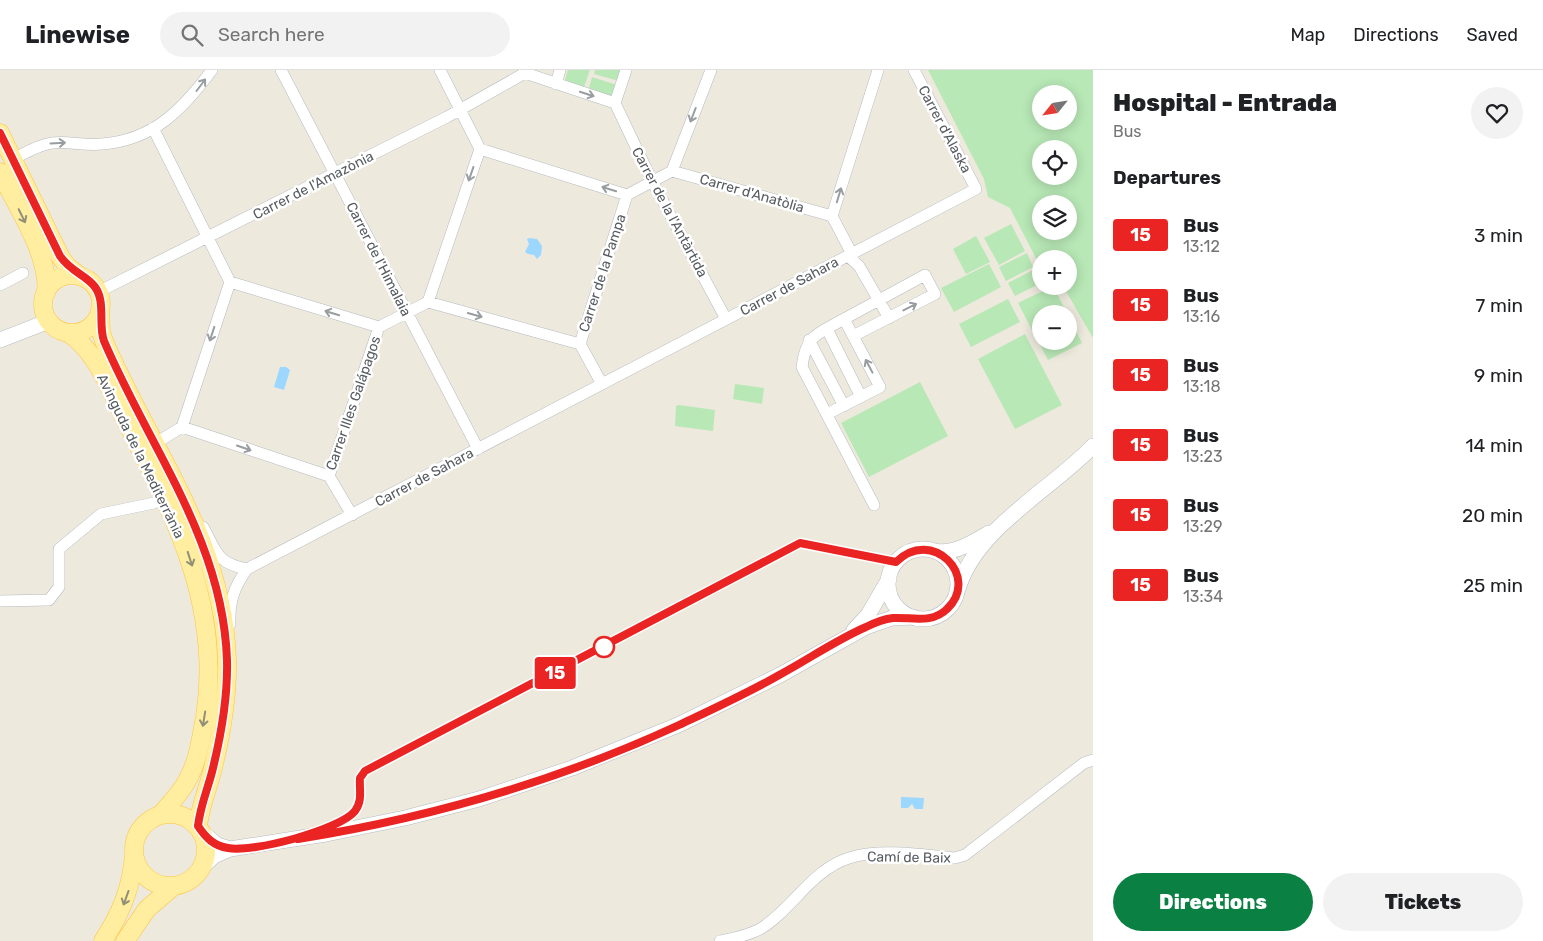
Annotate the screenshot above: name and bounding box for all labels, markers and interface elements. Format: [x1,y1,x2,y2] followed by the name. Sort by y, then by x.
[160,12,510,57] search box
[25,21,130,49] text: Linewise
[178,21,206,49] icon: search
[218,23,325,46] text: Search here
[1290,24,1325,46] text: Map
[1353,24,1439,46] text: Directions
[1467,24,1518,46] text: Saved
[196,78,206,92] one-way arrow
[914,83,975,176] street label: Carrer d'Alaska
[1032,85,1078,130] north arrow
[1032,85,1077,350] map controls
[1471,87,1523,139] button: heart
[1113,89,1337,117] text: Hospital - Entrada
[579,90,594,99] one-way arrow
[688,107,697,123] one-way arrow
[1113,122,1141,141] text: Bus
[50,139,66,148] one-way arrow
[1032,140,1077,185] button: locate
[628,144,711,280] street label: Carrer de la l'Antàrtida
[250,148,376,223] street label: Carrer de l'Amazònia
[466,166,475,181] one-way arrow
[1113,166,1221,189] text: Departures
[698,170,806,217] street label: Carrer d'Anatòlia
[602,184,618,194] one-way arrow
[834,187,844,203] one-way arrow
[1032,195,1077,240] button: layers
[342,199,415,319] street label: Carrer de l'Himalaia
[18,208,27,223] one-way arrow
[575,212,630,334] street label: Carrer de la Pampa
[1183,214,1219,237] text: Bus
[1130,224,1151,246] text: 15
[1474,224,1523,247] text: 3 min
[1183,237,1220,256] text: 13:12
[1032,250,1077,295] button: +
[737,253,841,320] street label: Carrer de Sahara
[1183,284,1219,307] text: Bus
[1130,294,1151,316] text: 15
[1476,294,1523,317] text: 7 min
[902,302,917,311] one-way arrow
[1032,305,1077,350] button: −
[325,307,341,317] one-way arrow
[1183,307,1220,326] text: 13:16
[466,311,482,321] one-way arrow
[207,326,217,342] one-way arrow
[323,334,384,473] street label: Carrer Illes Galápagos
[1183,354,1219,377] text: Bus
[864,359,873,374] one-way arrow
[1130,364,1151,386] text: 15
[1474,364,1523,387] text: 9 min
[93,371,188,541] street label: Avinguda de la Mediterrània
[1183,377,1221,396] text: 13:18
[1183,424,1219,447] text: Bus
[1130,434,1151,456] text: 15
[1465,434,1523,457] text: 14 min
[235,443,251,453] one-way arrow
[372,444,476,511] street label: Carrer de Sahara
[1183,447,1223,466] text: 13:23
[1183,494,1219,517] text: Bus
[1130,504,1151,526] text: 15
[1462,504,1523,527] text: 20 min
[1183,517,1222,536] text: 13:29
[185,550,195,566] one-way arrow
[1183,564,1219,587] text: Bus
[1130,574,1151,596] text: 15
[1463,574,1523,597] text: 25 min
[1183,587,1223,606] text: 13:34
[593,636,615,658] unlabelled marker
[532,657,578,689] line badge: 15
[545,662,565,684] text: 15
[199,710,209,726] one-way arrow
[867,848,952,867] street label: Camí de Baix
[1113,873,1313,931] button: Directions
[1323,873,1523,931] button: Tickets
[121,890,130,906] one-way arrow

